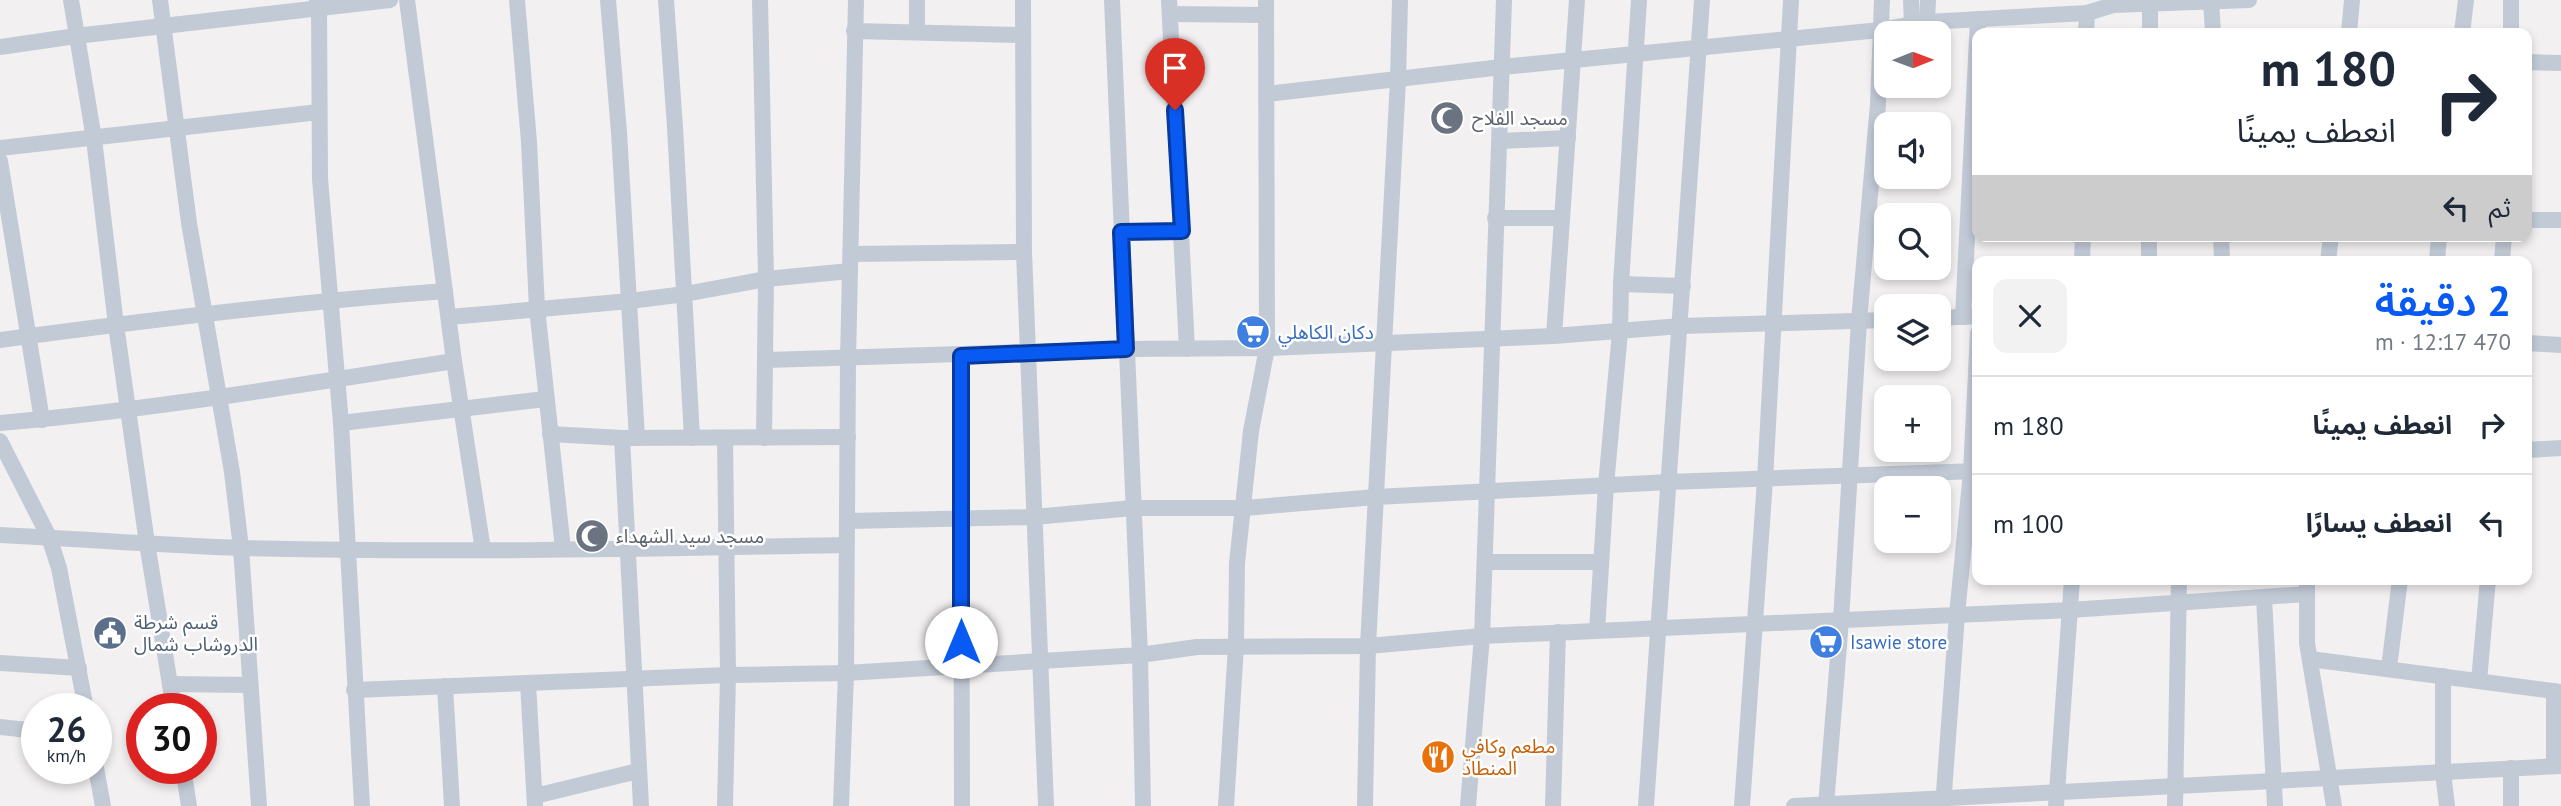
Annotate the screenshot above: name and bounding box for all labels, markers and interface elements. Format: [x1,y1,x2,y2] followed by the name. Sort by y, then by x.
[1874,21,1951,98] north arrow
[1874,21,1951,553] map controls
[2261,36,2396,100] text: 180 m
[1145,38,1205,110] pin
[1156,49,1194,87] icon: arrive
[2420,56,2511,147] icon: right
[1428,99,1466,137] mosque icon: مسجد الفلاح
[1472,106,1568,132] place label: مسجد الفلاح
[2236,109,2396,151] text: انعطف يمينًا
[1874,112,1951,189] button: sound
[2437,189,2475,227] icon: left
[2489,191,2511,224] text: ثم
[1874,203,1951,280] button: search
[2375,273,2511,328] text: 2 دقيقة
[1993,279,2067,353] button: close
[1874,294,1951,371] button: layers
[1234,313,1272,351] supermarket icon: دكان الكاهلي
[1278,320,1374,347] place label: دكان الكاهلي
[2375,327,2511,356] text: 470 m · 12:17
[1874,385,1951,462] button: +
[2473,406,2511,444] icon: right
[2312,408,2452,441] text: انعطف يمينًا
[1993,409,2064,442] text: 180 m
[1874,476,1951,553] button: −
[2473,504,2511,542] icon: left
[2306,506,2452,539] text: انعطف يسارًا
[1993,507,2064,540] text: 100 m
[573,517,611,555] mosque icon: مسجد سيد الشهداء
[616,524,764,548] place label: مسجد سيد الشهداء
[924,605,998,679] position arrow
[134,610,258,656] place label: قسم شرطة الدروشاب شمال
[91,614,129,652] public building icon: قسم شرطة الدروشاب شمال
[1807,623,1845,661] supermarket icon: Isawie store
[1850,630,1947,654] place label: Isawie store
[126,693,217,784] speed limit sign: 30
[47,706,86,752] text: 26
[1462,734,1555,780] place label: مطعم وكافي المنطاد
[1419,738,1457,776] restaurant icon: مطعم وكافي المنطاد
[47,744,86,767] text: km/h

